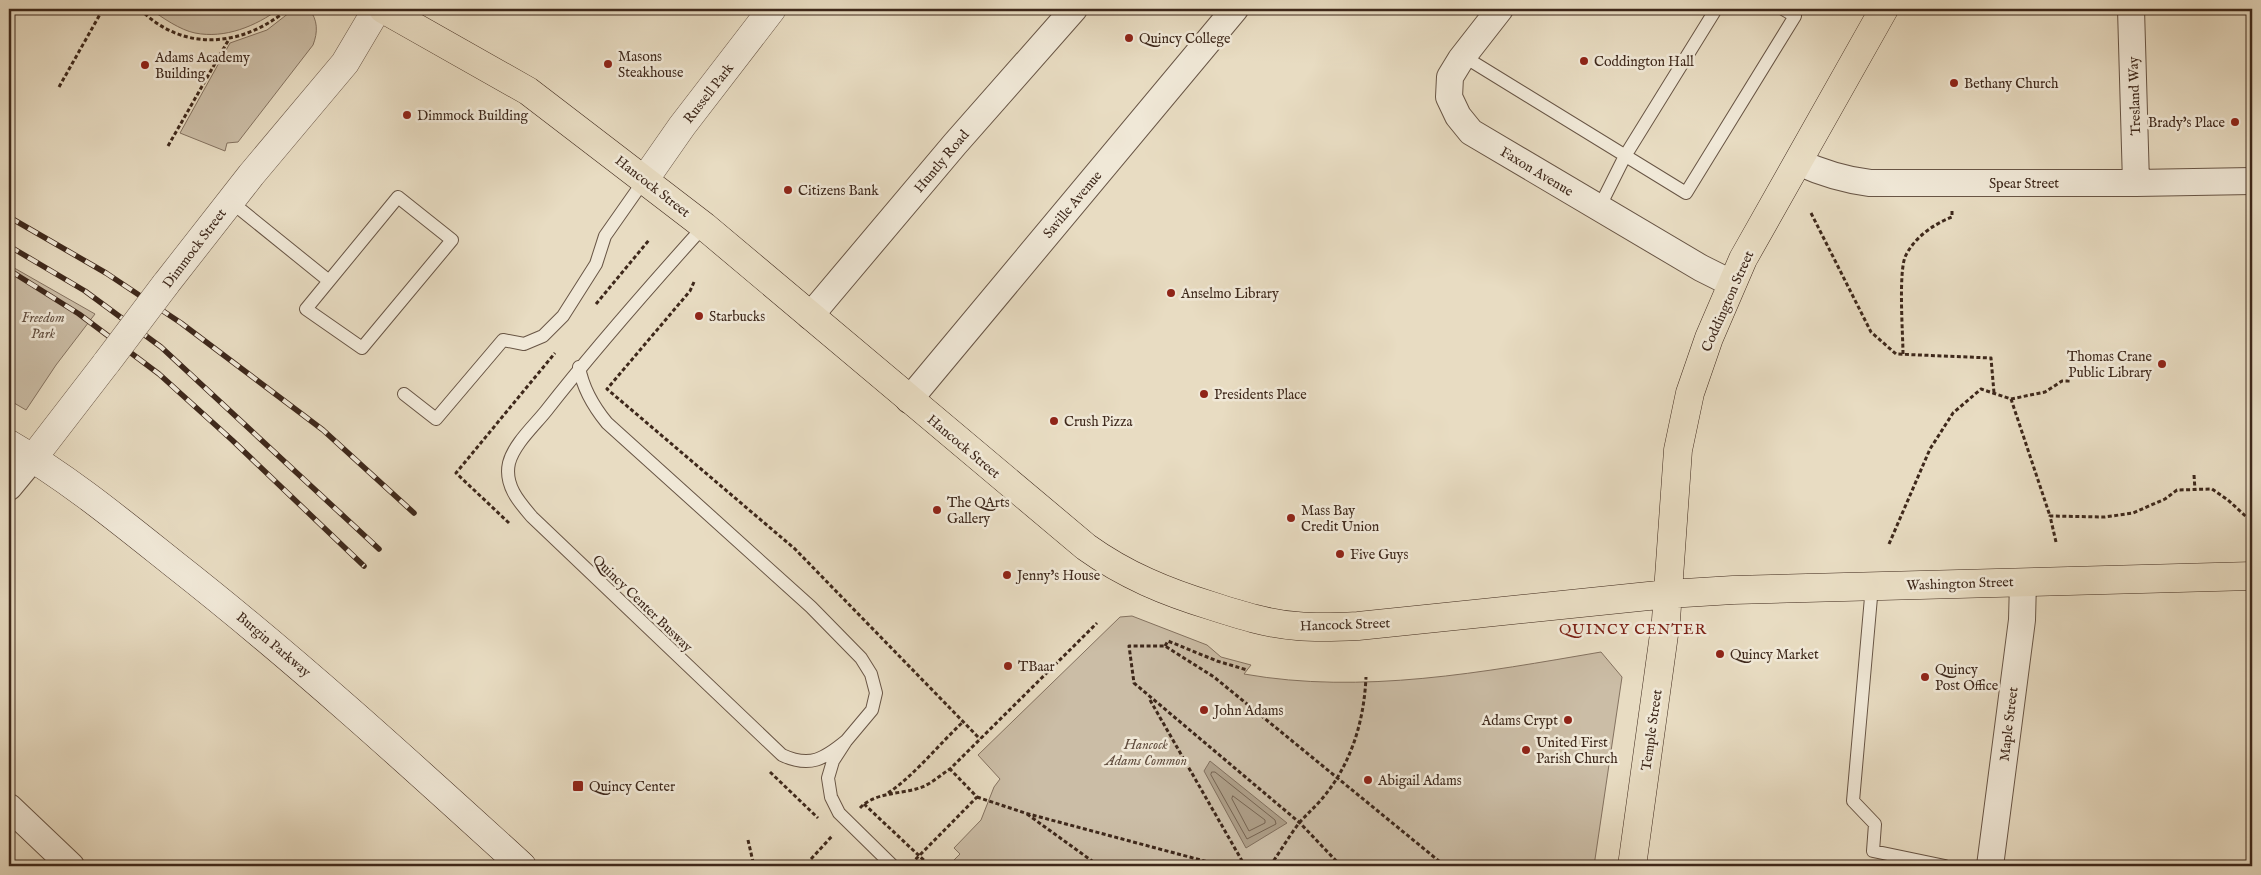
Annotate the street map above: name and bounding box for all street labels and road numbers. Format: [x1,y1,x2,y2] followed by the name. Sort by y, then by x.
[2125,56,2145,136] street label: Tresland Way
[680,60,738,127] street label: Russell Park
[910,126,974,197] street label: Huntly Road
[1497,143,1577,201] street label: Faxon Avenue
[611,152,694,222] street label: Hancock Street
[1039,167,1107,242] street label: Saville Avenue
[1989,175,2059,193] street label: Spear Street
[159,205,231,292] street label: Dimmock Street
[1698,248,1758,355] street label: Coddington Street
[923,411,1004,483] street label: Hancock Street
[588,551,696,656] street label: Quincy Center Busway
[1906,573,2014,595] street label: Washington Street
[232,608,314,681] street label: Burgin Parkway
[1300,614,1391,636] street label: Hancock Street
[1996,686,2023,762] street label: Maple Street
[1637,688,1667,772] street label: Temple Street

